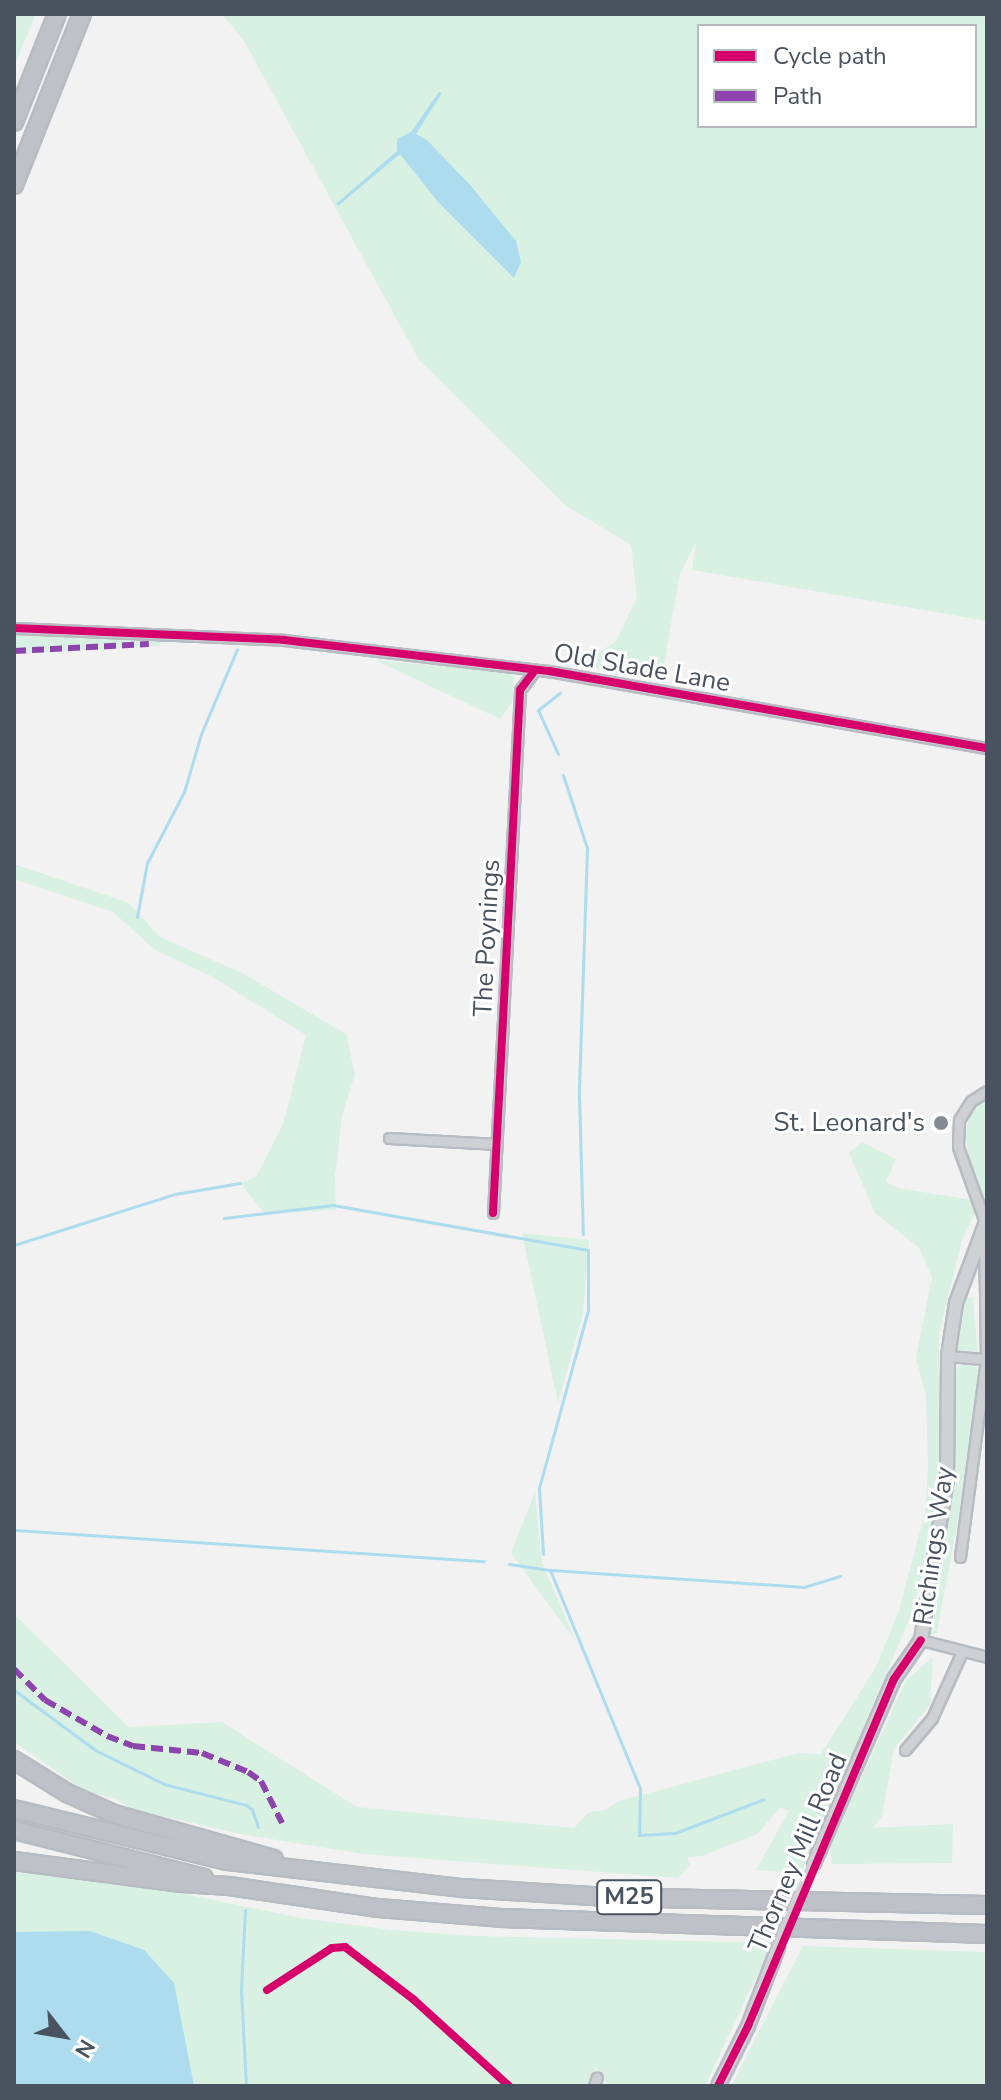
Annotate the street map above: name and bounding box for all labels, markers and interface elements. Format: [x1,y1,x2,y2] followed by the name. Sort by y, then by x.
[697,24,977,128] legend
[773,40,887,72] text: Cycle path
[773,80,822,112] text: Path
[551,637,733,699] street label: Old Slade Lane
[467,858,507,1018] street label: The Poynings
[774,1107,925,1139] place label: St. Leonard's
[932,1114,950,1132] marker: St. Leonard's
[907,1465,961,1627] street label: Richings Way
[742,1749,854,1957] street label: Thorney Mill Road
[595,1877,663,1917] road number: M25
[24,1996,104,2076] north arrow
[67,2034,102,2063] text: N

